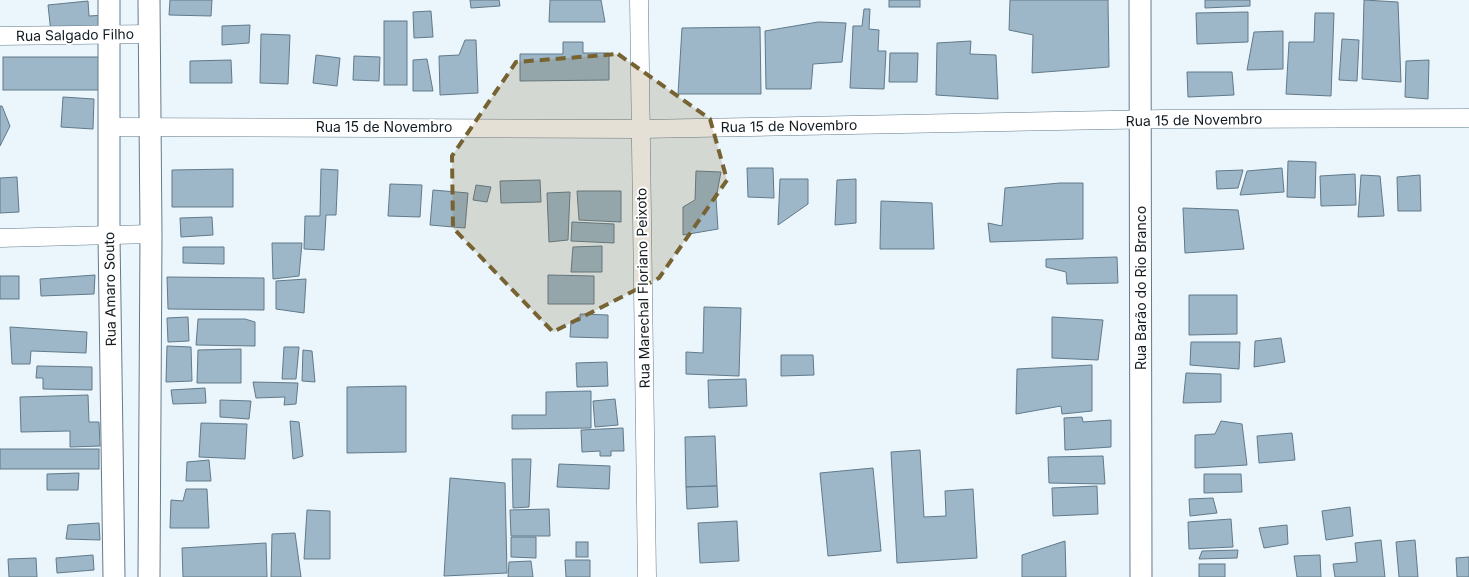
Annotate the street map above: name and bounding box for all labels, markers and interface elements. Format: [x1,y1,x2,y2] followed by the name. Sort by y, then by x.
[16,25,134,44] street label: Rua Salgado Filho
[1126,110,1262,129] street label: Rua 15 de Novembro
[721,116,857,135] street label: Rua 15 de Novembro
[316,118,452,135] street label: Rua 15 de Novembro
[632,188,653,388] street label: Rua Marechal Floriano Peixoto
[1132,206,1149,370] street label: Rua Barão do Rio Branco
[100,232,119,347] street label: Rua Amaro Souto

